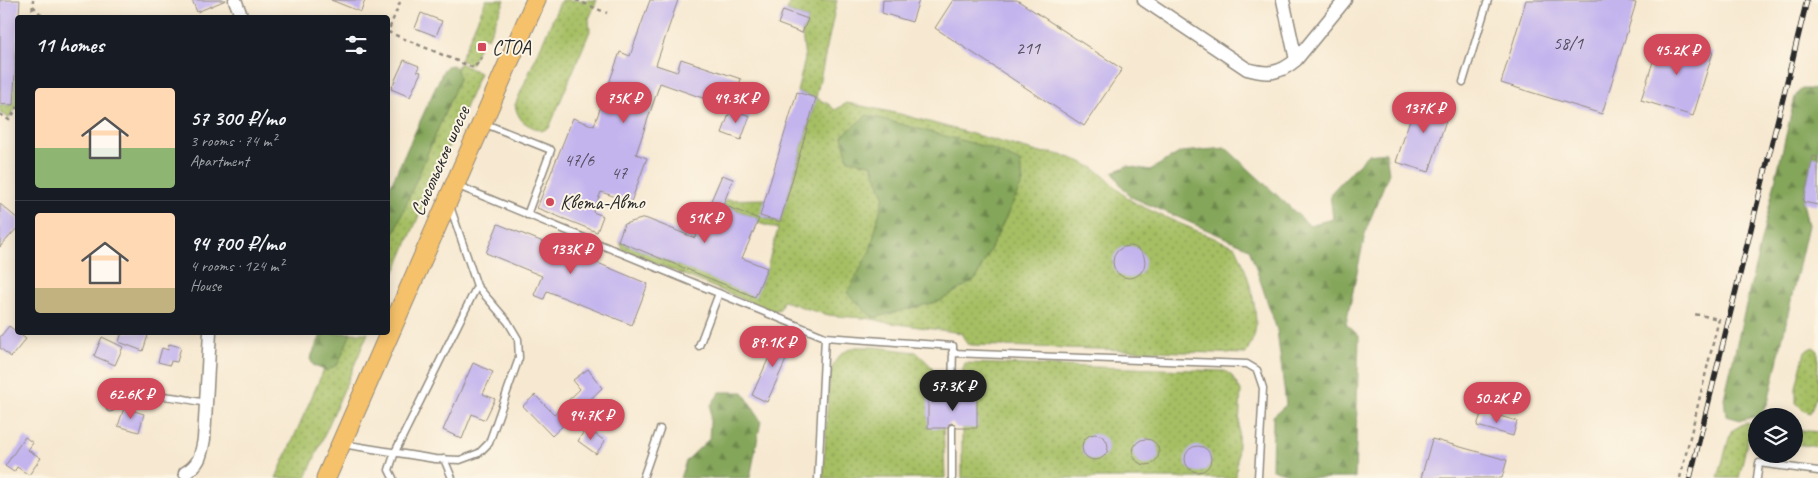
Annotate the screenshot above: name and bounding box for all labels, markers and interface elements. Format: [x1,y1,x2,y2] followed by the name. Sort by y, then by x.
[342,31,370,59] icon: filters
[35,32,104,58] text: 11 homes
[1553,32,1584,54] house number: 58/1
[1631,34,1723,76] pin: 45.2K ₽
[492,35,532,60] place label: СТОА
[1016,37,1041,59] house number: 211
[1655,40,1699,60] text: 45.2K ₽
[476,41,488,53] marker: СТОА
[589,82,659,124] pin: 75K ₽
[690,82,782,124] pin: 49.3K ₽
[607,88,641,108] text: 75K ₽
[714,88,758,108] text: 49.3K ₽
[1383,92,1465,134] pin: 137K ₽
[1403,98,1445,118] text: 137K ₽
[405,101,476,220] street label: Сысольское шоссе
[190,105,285,131] text: 57 300 ₽/mo
[75,108,135,168] icon: home
[190,131,276,151] text: 3 rooms · 74 m²
[564,149,595,171] house number: 47/6
[190,151,249,171] text: Apartment
[611,162,628,184] house number: 47
[560,190,645,215] place label: Квета-Авто
[544,196,556,208] marker: Квета-Авто
[670,202,740,244] pin: 51K ₽
[688,208,722,228] text: 51K ₽
[190,230,285,256] text: 94 700 ₽/mo
[530,232,612,275] pin: 133K ₽
[75,233,135,293] icon: home
[550,239,592,259] text: 133K ₽
[190,256,284,276] text: 4 rooms · 124 m²
[190,276,221,296] text: House
[727,326,819,368] pin: 89.1K ₽
[751,332,795,352] text: 89.1K ₽
[907,370,999,412] pin: 57.3K ₽
[931,376,975,396] text: 57.3K ₽
[85,378,177,420] pin: 62.6K ₽
[1451,382,1543,424] pin: 50.2K ₽
[108,384,154,404] text: 62.6K ₽
[1475,388,1519,408] text: 50.2K ₽
[545,398,637,441] pin: 94.7K ₽
[569,405,613,425] text: 94.7K ₽
[1748,408,1803,463] map controls
[1748,408,1803,463] button: layers

